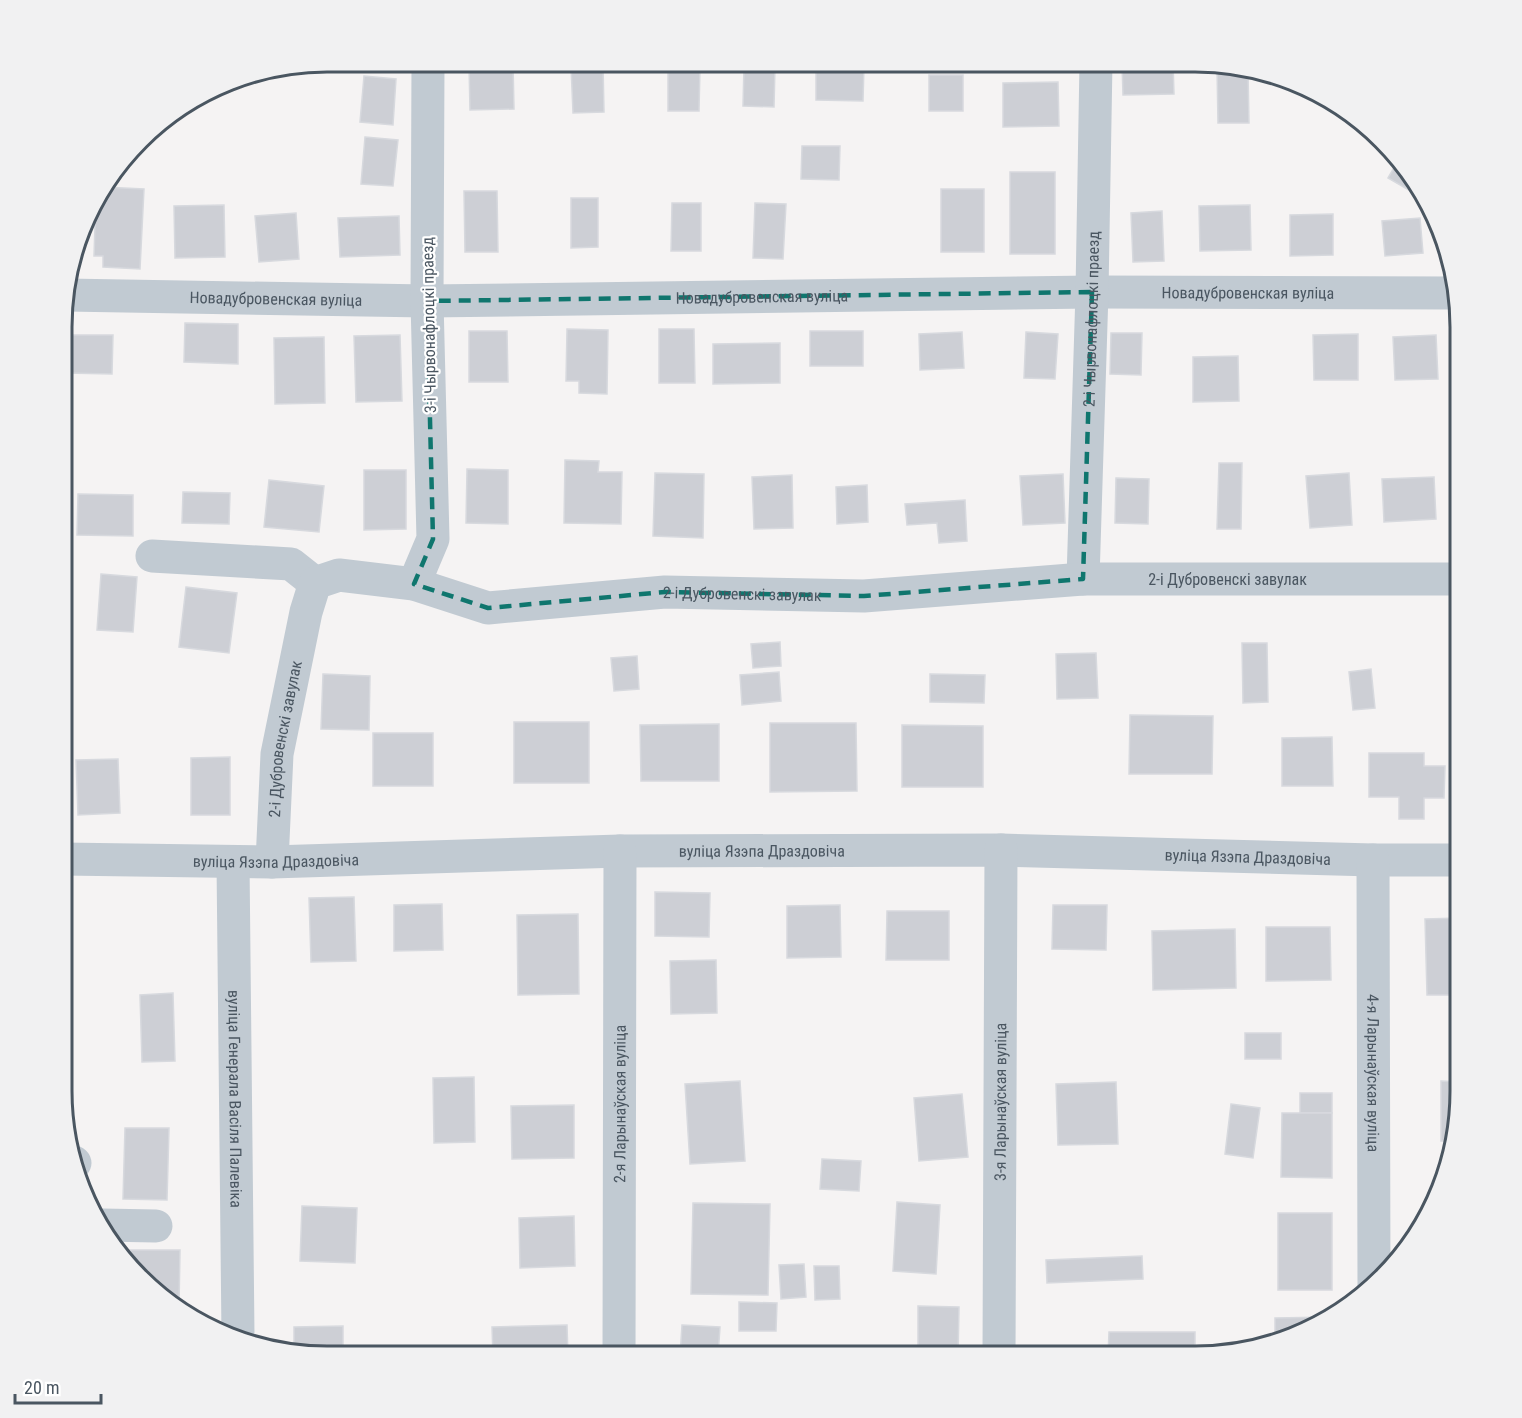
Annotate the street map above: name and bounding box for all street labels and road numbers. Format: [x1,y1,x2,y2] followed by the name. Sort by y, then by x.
[1079,231,1103,407] street label: 2-і Чырвонафлоцкі праезд
[418,236,440,413] street label: 3-і Чырвонафлоцкі праезд
[1162,283,1334,302] street label: Новадубровенская вуліца
[676,286,848,307] street label: Новадубровенская вуліца
[190,288,362,309] street label: Новадубровенская вуліца
[1148,570,1307,589] street label: 2-і Дубровенскі завулак
[663,582,822,605] street label: 2-і Дубровенскі завулак
[265,658,305,818] street label: 2-і Дубровенскі завулак
[679,841,845,860] street label: вуліца Язэпа Драздовіча
[1164,845,1331,868] street label: вуліца Язэпа Драздовіча
[193,850,359,872] street label: вуліца Язэпа Драздовіча
[225,990,246,1208] street label: вуліца Генерала Васіля Палевіка
[1364,994,1383,1152] street label: 4-я Ларынаўская вуліца
[990,1023,1010,1181] street label: 3-я Ларынаўская вуліца
[610,1025,629,1183] street label: 2-я Ларынаўская вуліца

